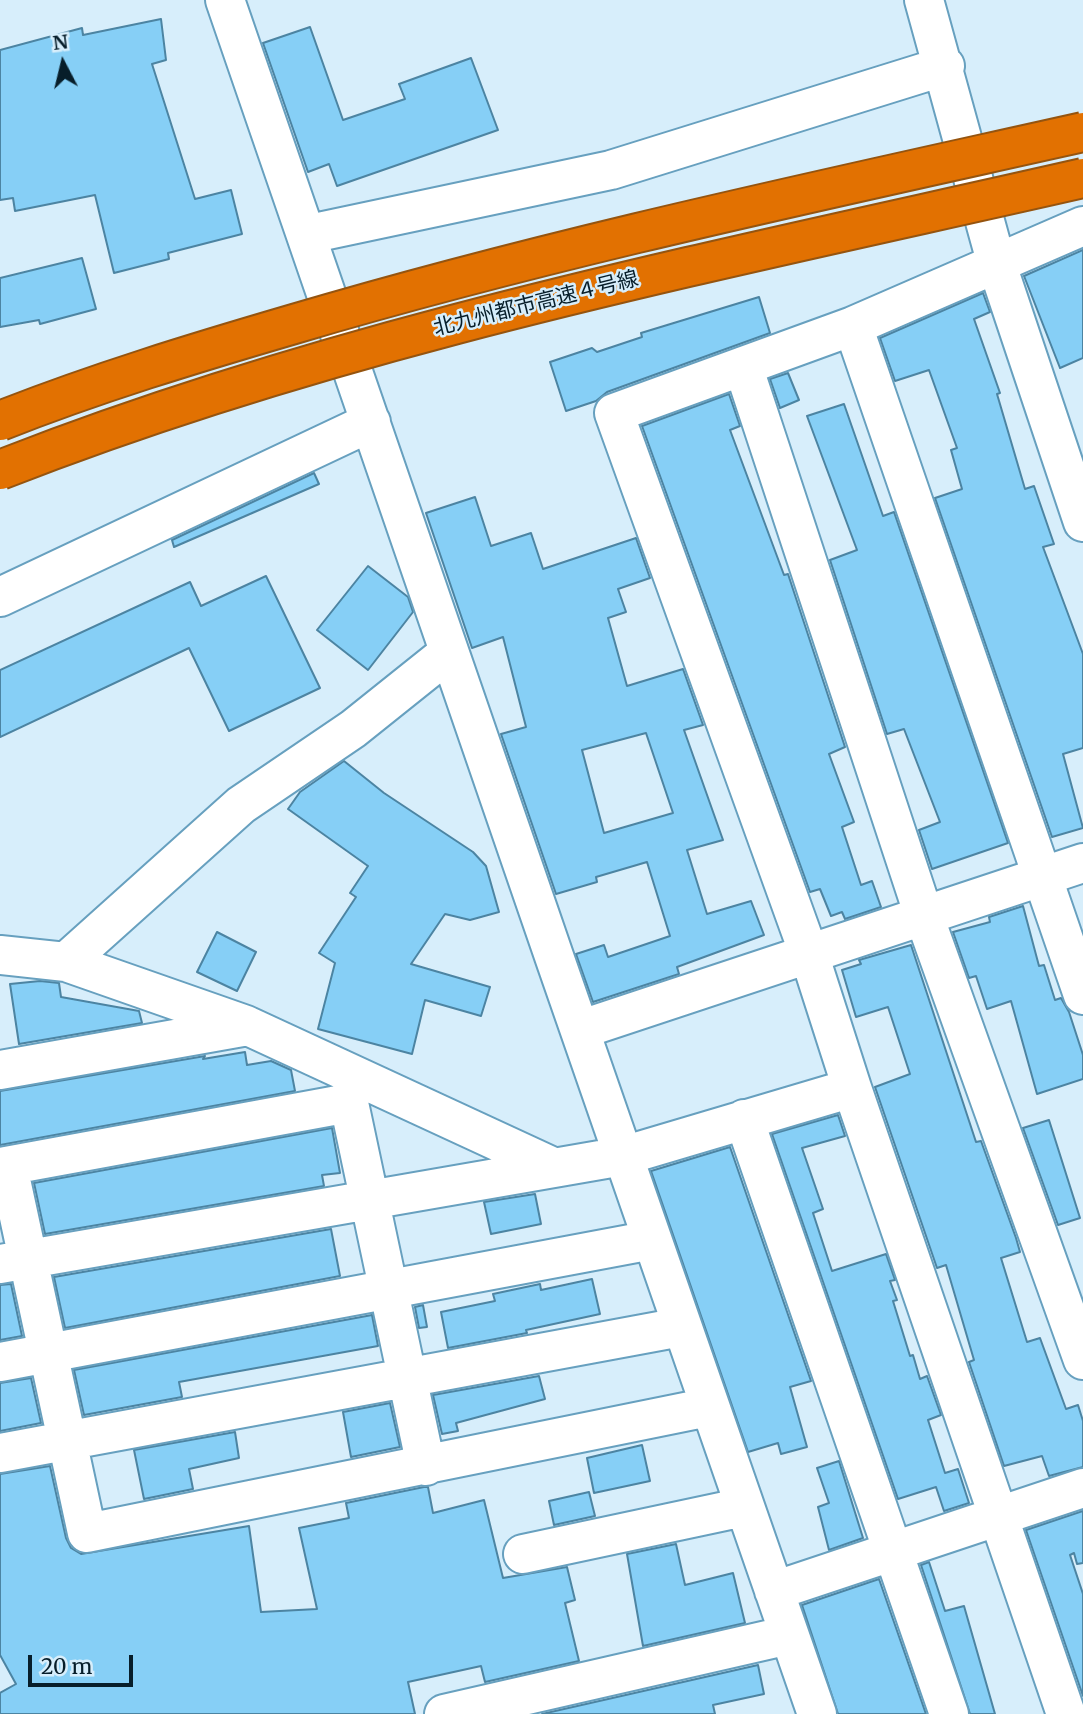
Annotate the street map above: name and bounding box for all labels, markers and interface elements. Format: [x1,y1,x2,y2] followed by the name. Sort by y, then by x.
[28,28,98,98] north arrow
[52,29,69,55] text: N
[431,266,641,342] street label: 北九州都市高速４号線
[32,1640,136,1684] scale bar
[41,1653,92,1680] text: 20 m

